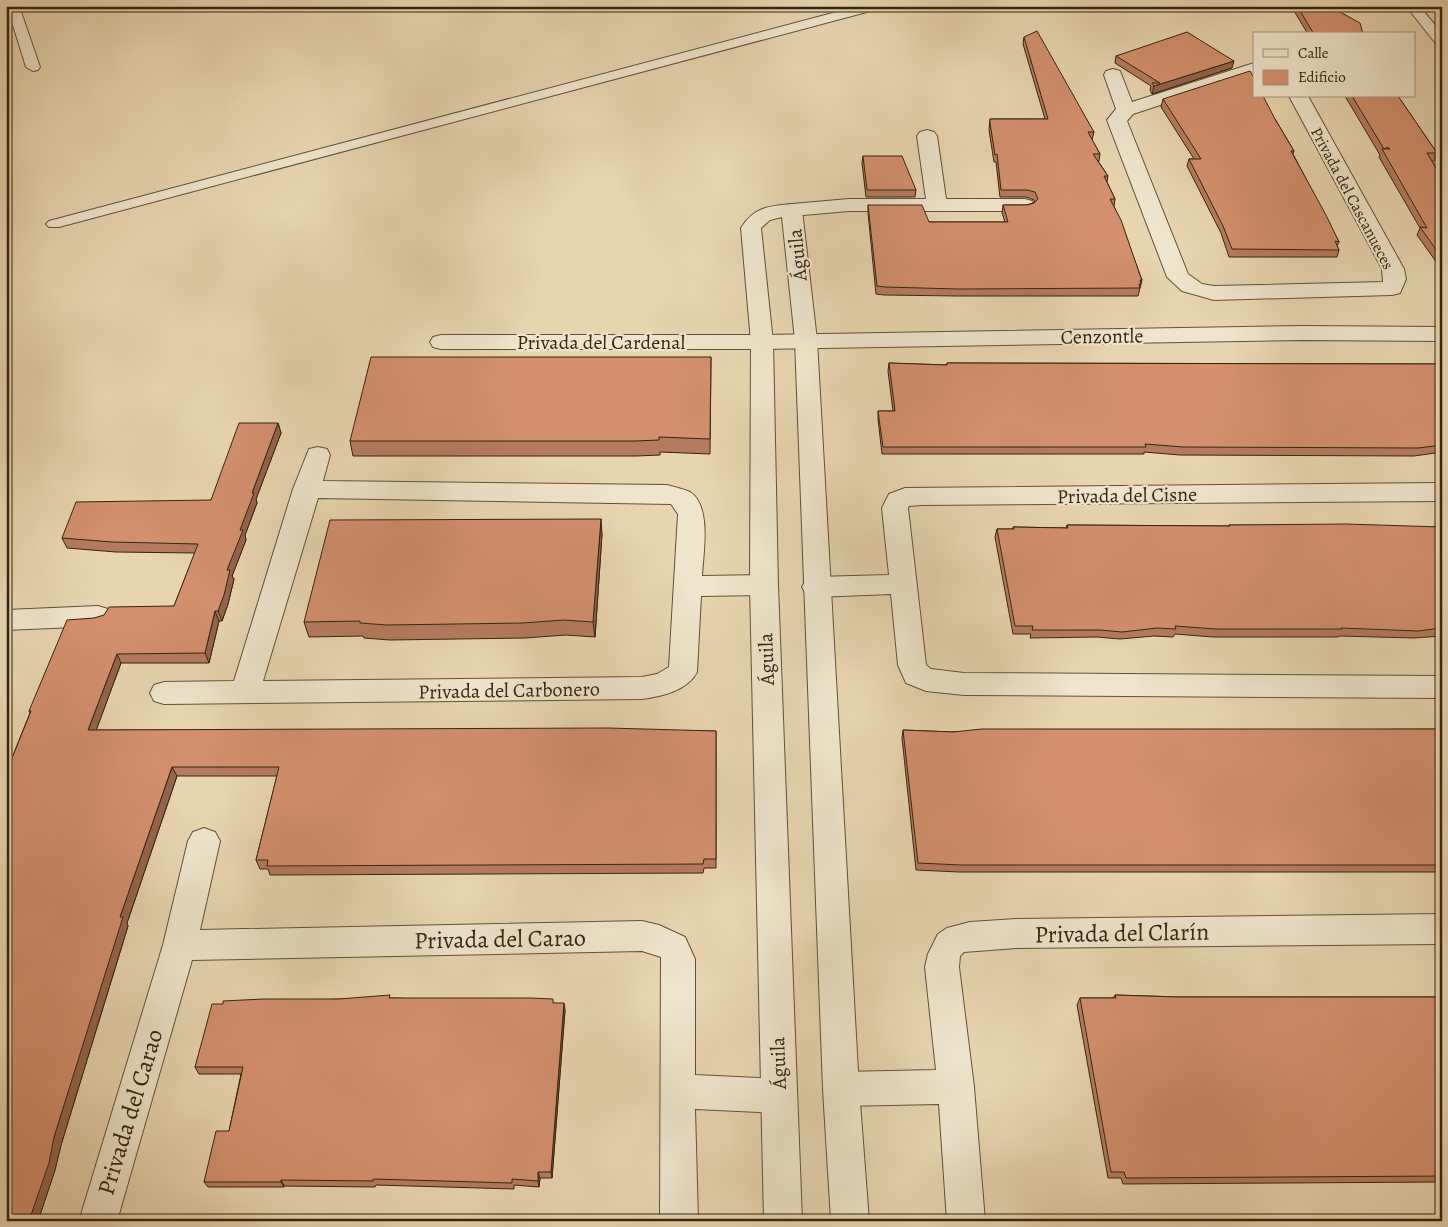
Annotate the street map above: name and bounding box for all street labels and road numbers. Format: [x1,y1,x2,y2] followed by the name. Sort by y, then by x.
[1305,123,1399,274] street label: Privada del Cascanueces
[781,227,814,283] street label: Águila
[1060,322,1144,351] street label: Cenzontle
[517,329,685,356] street label: Privada del Cardenal
[1057,481,1197,510] street label: Privada del Cisne
[752,632,781,687] street label: Águila
[418,675,600,706] street label: Privada del Carbonero
[1034,915,1210,951] street label: Privada del Clarín
[414,922,586,956] street label: Privada del Carao
[90,1025,170,1199] street label: Privada del Carao
[764,1036,793,1091] street label: Águila

